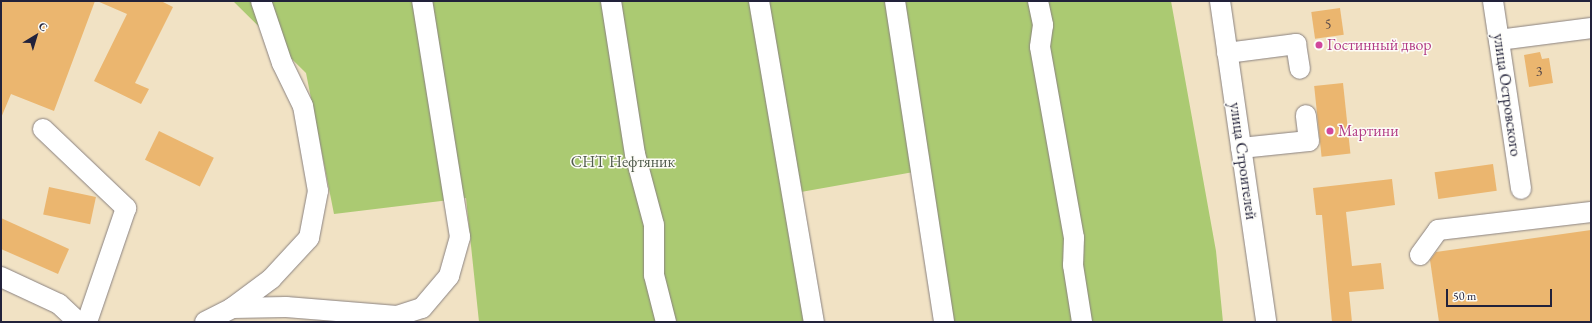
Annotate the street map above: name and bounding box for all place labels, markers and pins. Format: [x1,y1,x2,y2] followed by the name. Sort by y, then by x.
[1327,35,1432,55] place label: Гостинный двор
[1314,40,1324,50] marker: Гостинный двор
[1338,121,1399,141] place label: Мартини
[1325,126,1335,136] marker: Мартини

